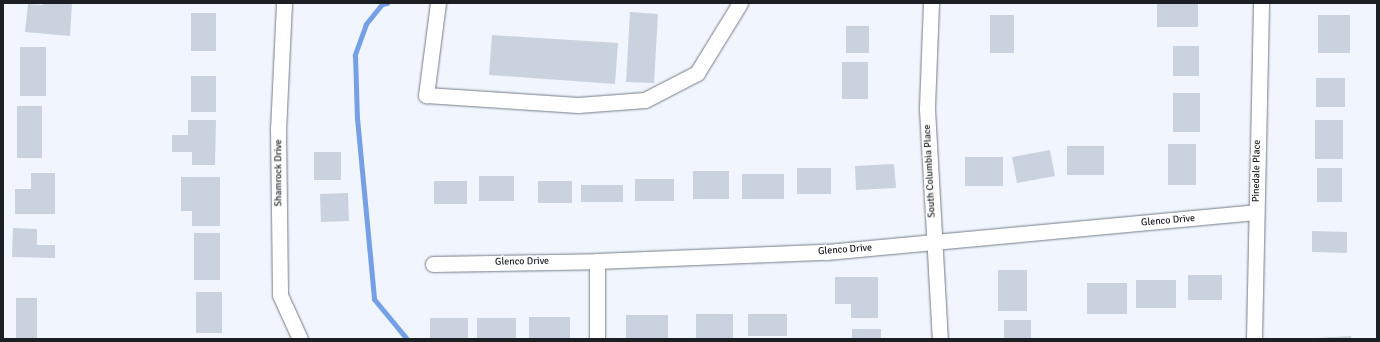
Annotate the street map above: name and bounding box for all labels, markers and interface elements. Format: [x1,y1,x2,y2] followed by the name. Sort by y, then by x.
[922,124,938,218] street label: South Columbia Place
[273,139,285,207] street label: Shamrock Drive
[1250,140,1264,202] street label: Pinedale Place
[1141,213,1195,229] street label: Glenco Drive
[818,242,872,258] street label: Glenco Drive
[495,256,549,268] street label: Glenco Drive

